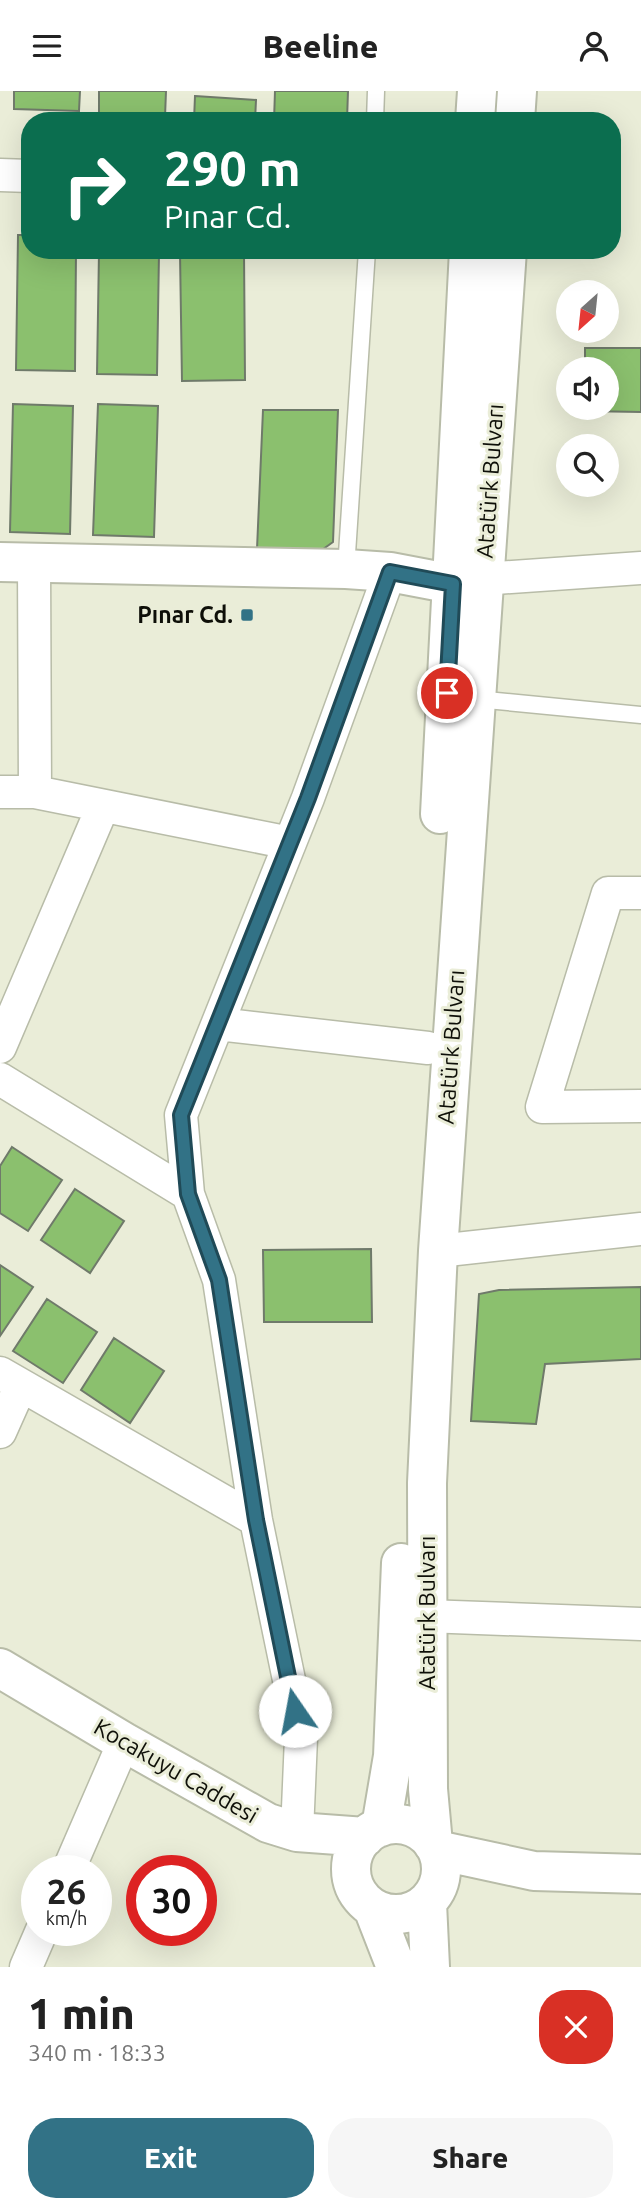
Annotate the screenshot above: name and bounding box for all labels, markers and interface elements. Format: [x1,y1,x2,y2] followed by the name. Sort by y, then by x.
[28,27,66,65] icon: menu
[575,27,613,65] icon: person
[263,28,378,64] text: Beeline
[49,140,140,231] icon: right
[164,140,301,195] text: 290 m
[164,198,291,234] text: Pınar Cd.
[556,280,620,343] north arrow
[556,280,619,497] map controls
[556,357,619,420] button: sound
[472,403,507,559] street label: Atatürk Bulvarı
[556,434,619,497] button: search
[137,602,233,627] place label: Pınar Cd.
[239,607,255,623] marker: Pınar Cd.
[417,663,477,723] pin
[428,674,466,712] icon: arrive
[433,969,468,1125] street label: Atatürk Bulvarı
[414,1536,439,1690] street label: Atatürk Bulvarı
[258,1674,332,1748] position arrow
[90,1714,263,1828] street label: Kocakuyu Caddesi
[126,1855,217,1946] speed limit sign: 30
[47,1871,86,1911] text: 26
[46,1908,87,1928] text: km/h
[28,1990,135,2037] text: 1 min
[539,1990,613,2064] button: close
[28,2040,166,2065] text: 340 m · 18:33
[28,2118,314,2198] button: Exit
[328,2118,613,2198] button: Share

